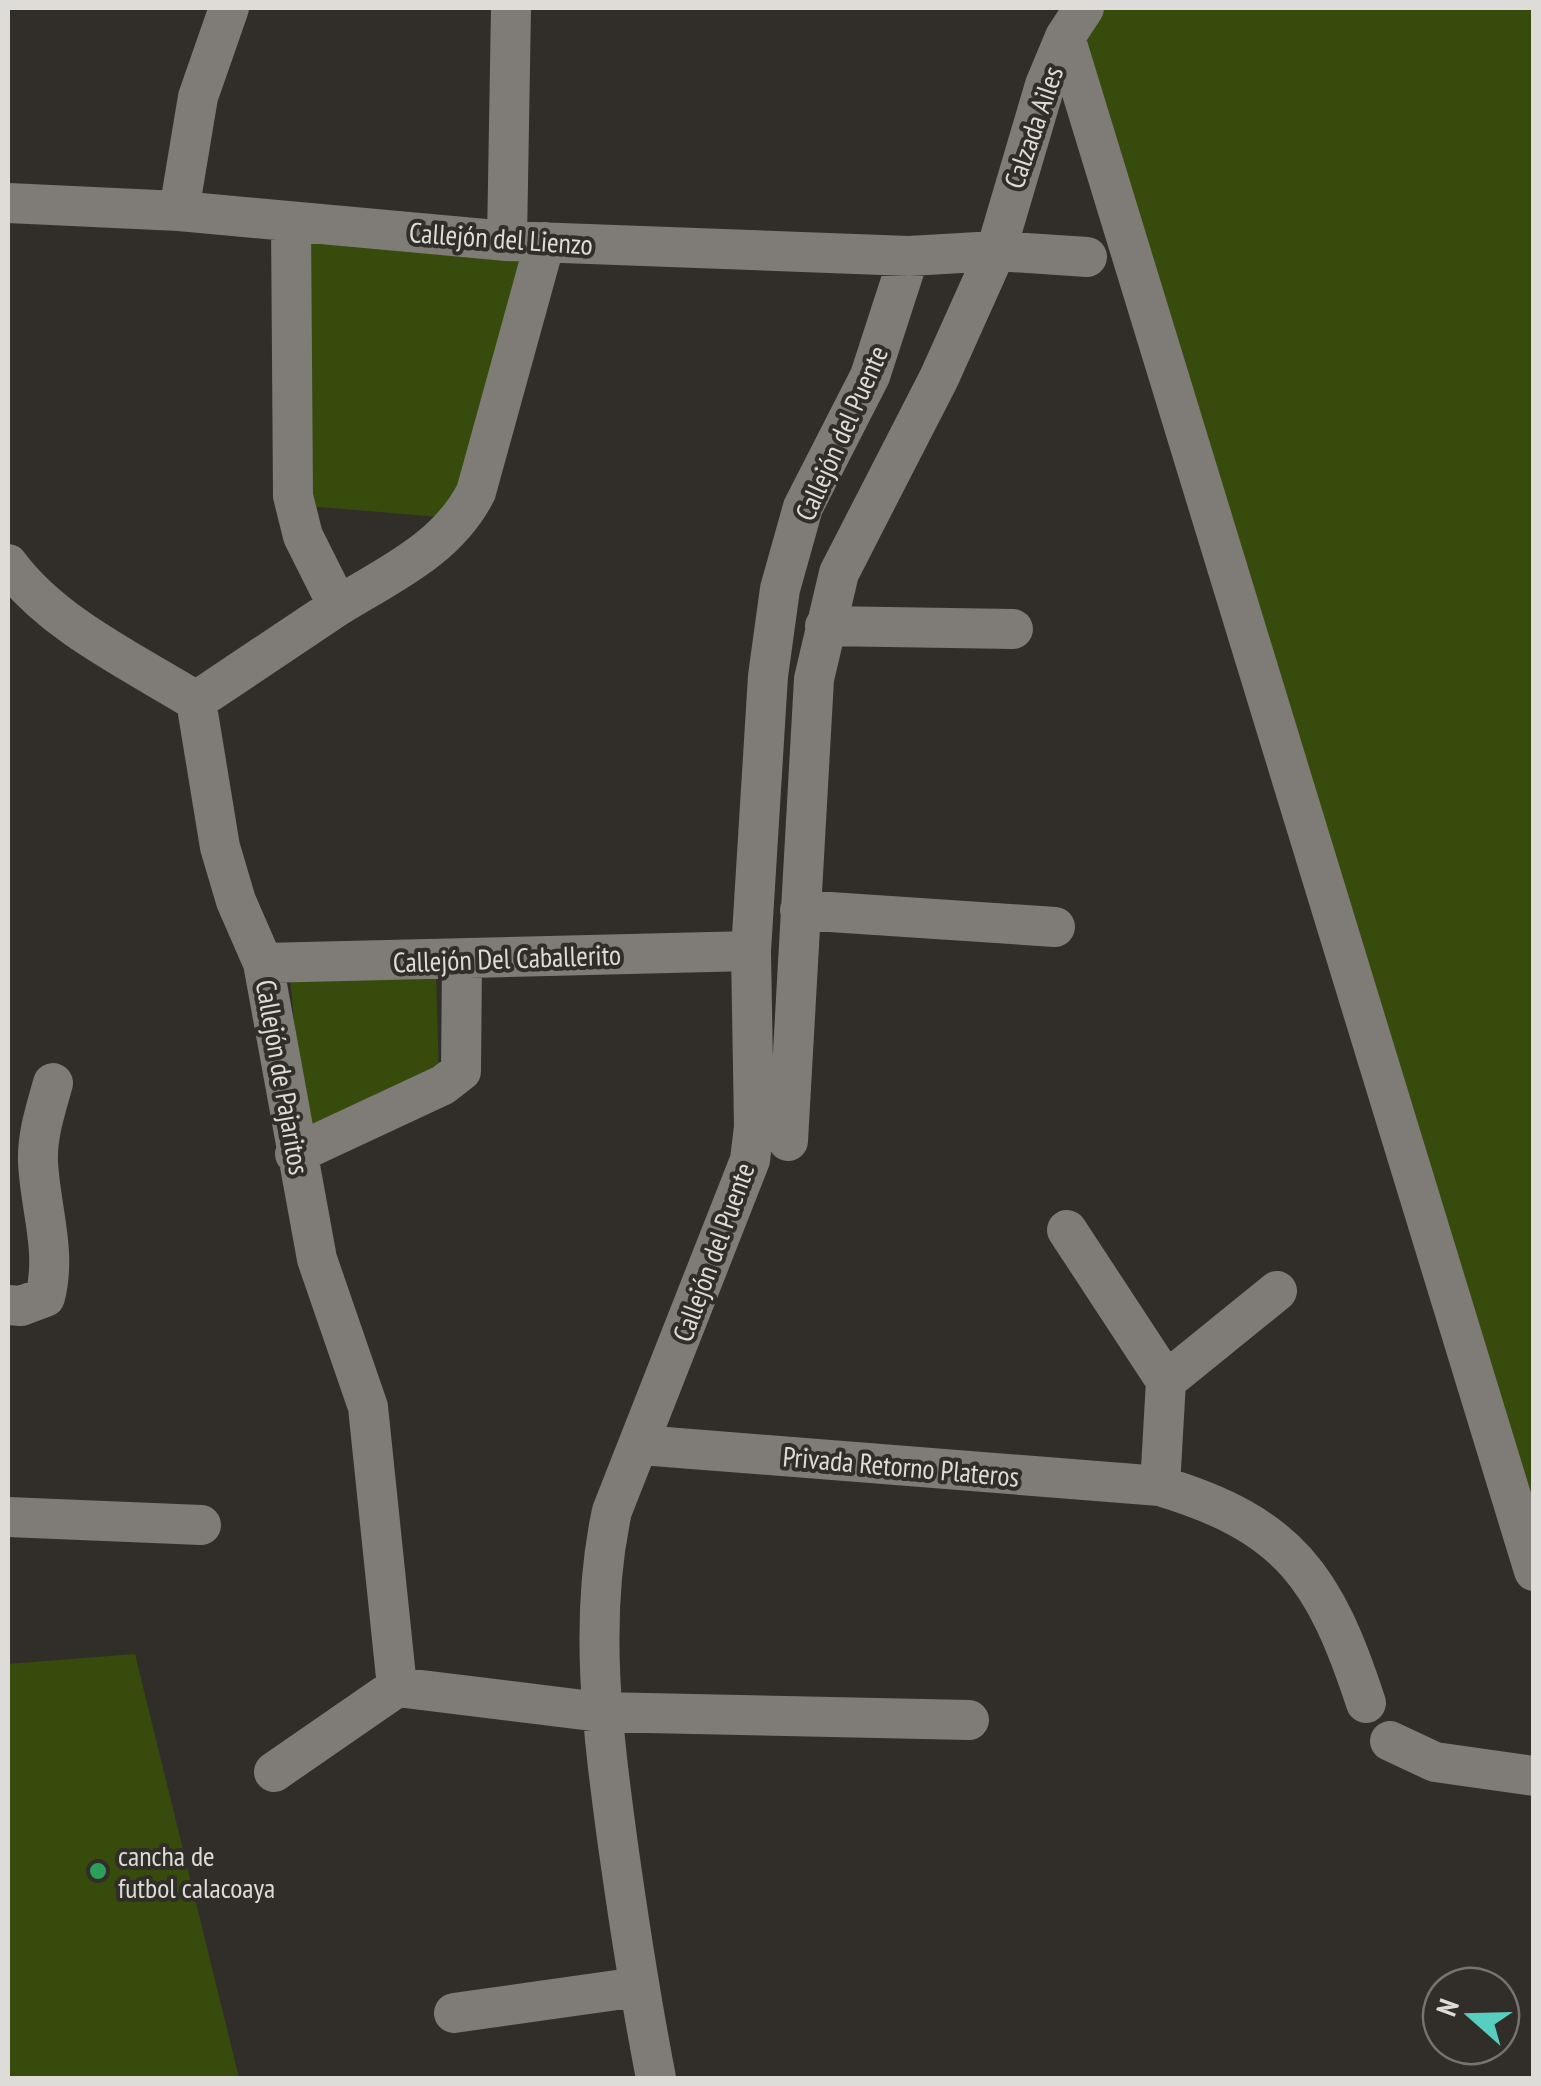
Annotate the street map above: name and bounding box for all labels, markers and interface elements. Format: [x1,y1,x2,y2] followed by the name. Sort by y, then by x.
[995,61,1071,193] street label: Calzada Ailes
[408,213,594,263] street label: Callejón del Lienzo
[786,340,896,526] street label: Callejón del Puente
[392,936,622,980] street label: Callejón Del Caballerito
[248,977,318,1177] street label: Callejón de Pajaritos
[664,1157,762,1347] street label: Callejón del Puente
[781,1437,1021,1495] street label: Privada Retorno Plateros
[118,1837,275,1906] place label: cancha de futbol calacoaya
[87,1860,109,1882] marker: cancha de futbol calacoaya
[1421,1966,1521,2066] north arrow
[1427,1994,1467,2021] text: N

